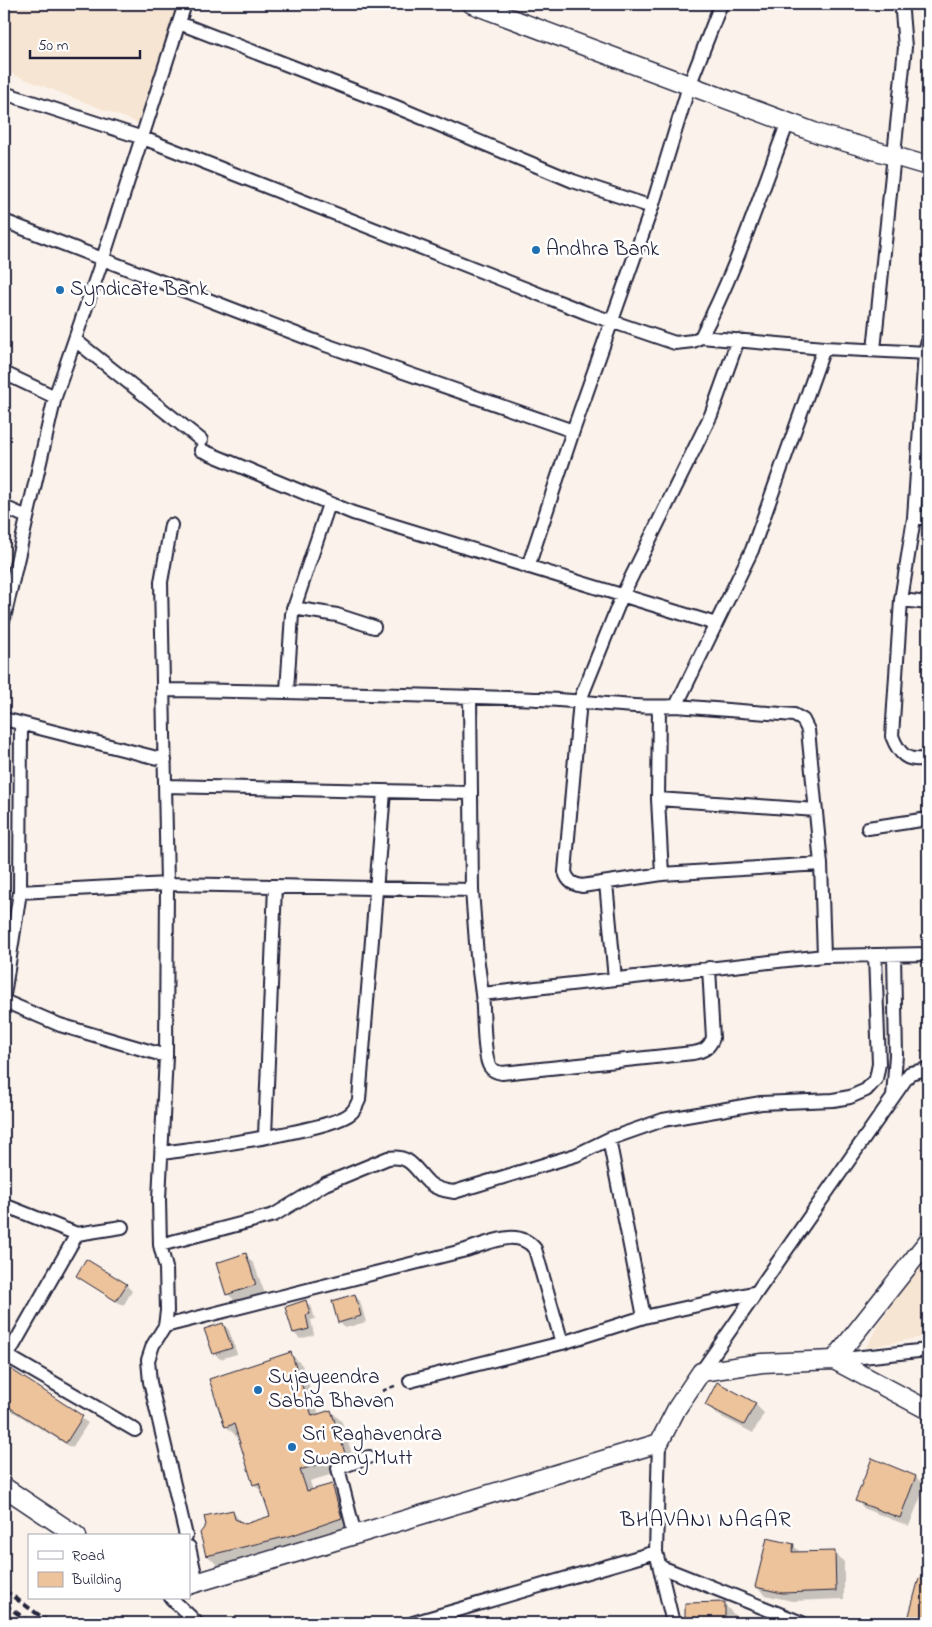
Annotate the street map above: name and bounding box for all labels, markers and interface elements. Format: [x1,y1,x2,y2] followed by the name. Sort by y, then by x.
[30,28,140,60] scale bar
[38,35,69,57] text: 50 m
[546,235,660,265] place label: Andhra Bank
[530,244,542,256] marker: Andhra Bank
[70,275,209,307] place label: Syndicate Bank
[54,284,66,296] marker: Syndicate Bank
[268,1363,394,1417] place label: Sujayeendra Sabha Bhavan
[252,1384,264,1396] marker: Sujayeendra Sabha Bhavan
[302,1420,442,1476] place label: Sri Raghavendra Swamy Mutt
[286,1441,298,1453] marker: Sri Raghavendra Swamy Mutt
[619,1505,792,1537] district label: BHAVANI NAGAR
[28,1534,190,1600] legend
[72,1545,105,1567] text: Road
[71,1569,121,1592] text: Building

